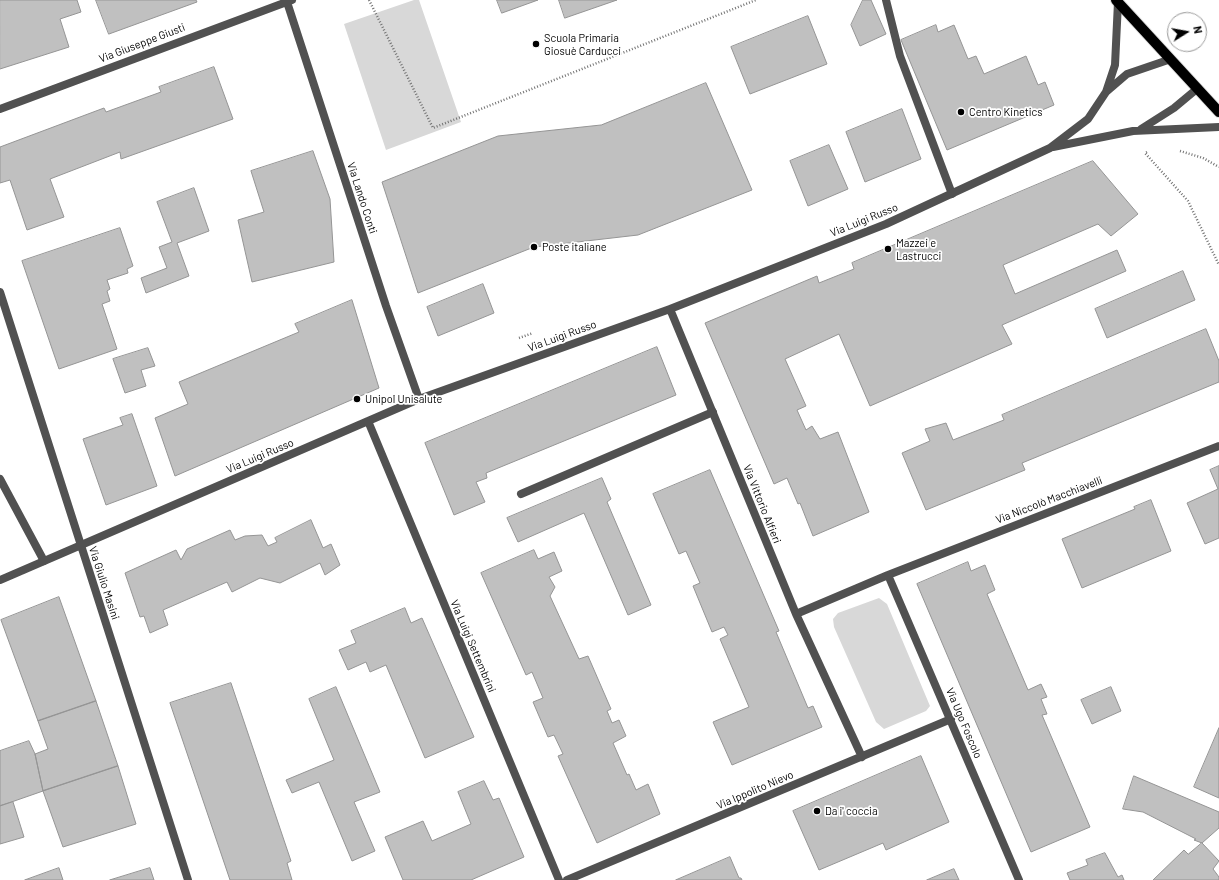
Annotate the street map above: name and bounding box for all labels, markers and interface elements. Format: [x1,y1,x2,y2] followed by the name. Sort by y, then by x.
[1167,12,1207,52] north arrow
[97,20,187,66] street label: Via Giuseppe Giusti
[1191,25,1205,35] text: N
[544,31,621,57] place label: Scuola Primaria Giosuè Carducci
[531,39,541,49] marker: Scuola Primaria Giosuè Carducci
[969,105,1043,119] place label: Centro Kinetics
[956,107,966,117] marker: Centro Kinetics
[344,161,380,235] street label: Via Lando Conti
[828,200,900,240] street label: Via Luigi Russo
[896,236,941,262] place label: Mazzei e Lastrucci
[542,240,607,254] place label: Poste italiane
[529,242,539,252] marker: Poste italiane
[883,244,893,254] marker: Mazzei e Lastrucci
[526,317,598,355] street label: Via Luigi Russo
[365,392,442,406] place label: Unipol Unisalute
[352,394,362,404] marker: Unipol Unisalute
[224,436,296,476] street label: Via Luigi Russo
[740,463,784,545] street label: Via Vittorio Alfieri
[994,474,1104,526] street label: Via Niccolò Macchiavelli
[86,545,122,621] street label: Via Giulio Masini
[447,598,499,694] street label: Via Luigi Settembrini
[943,686,985,760] street label: Via Ugo Foscolo
[715,768,795,812] street label: Via Ippolito Nievo
[825,804,878,818] place label: Da i' coccia
[812,806,822,816] marker: Da i' coccia

